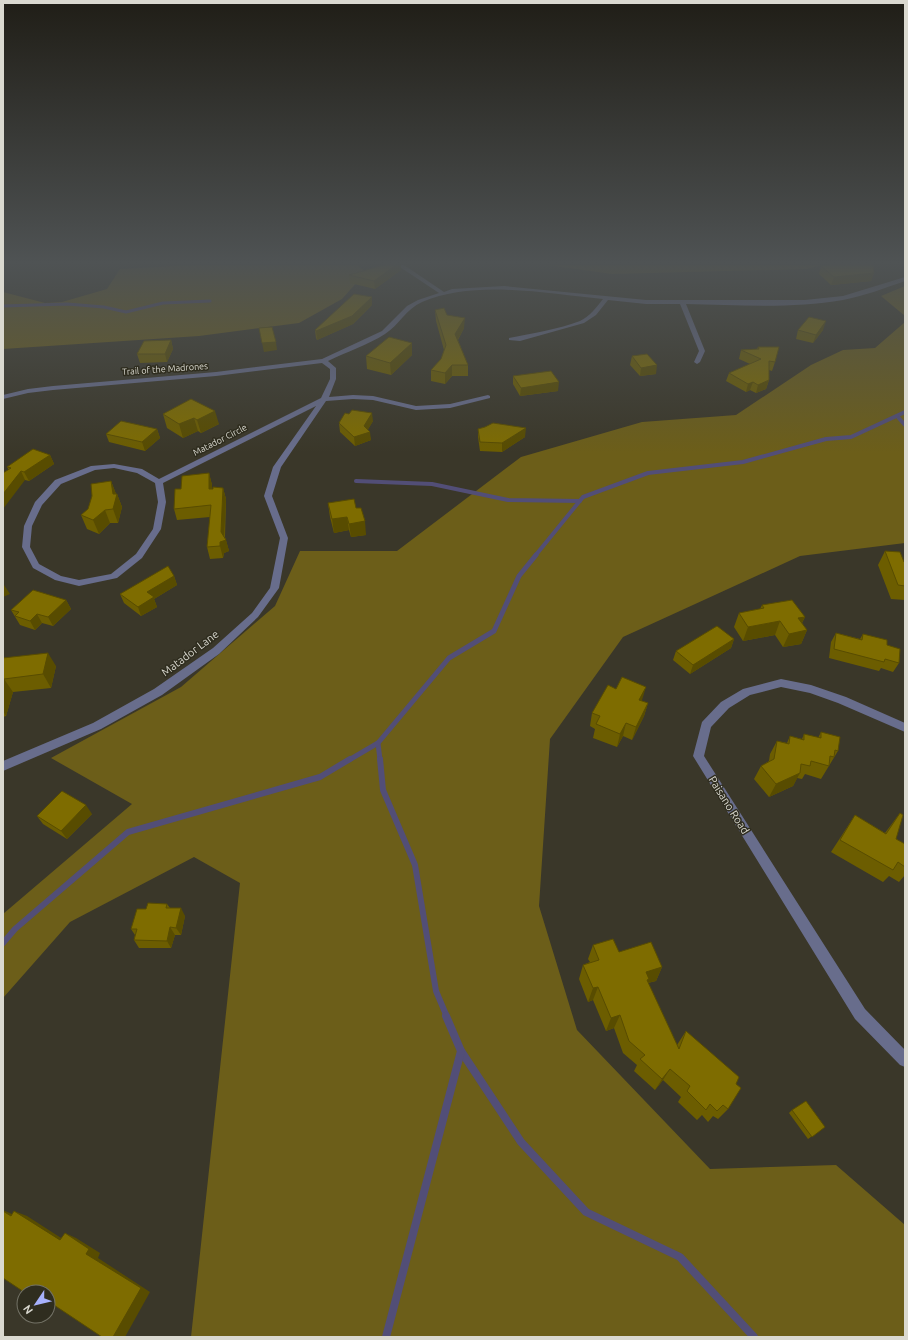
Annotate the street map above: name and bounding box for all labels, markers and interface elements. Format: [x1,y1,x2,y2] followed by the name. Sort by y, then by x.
[122,361,208,377] street label: Trail of the Madrones
[191,422,249,458] street label: Matador Circle
[159,628,221,678] street label: Matador Lane
[706,774,752,836] street label: Paisano Road
[16,1284,56,1324] north arrow
[21,1303,35,1317] text: N

